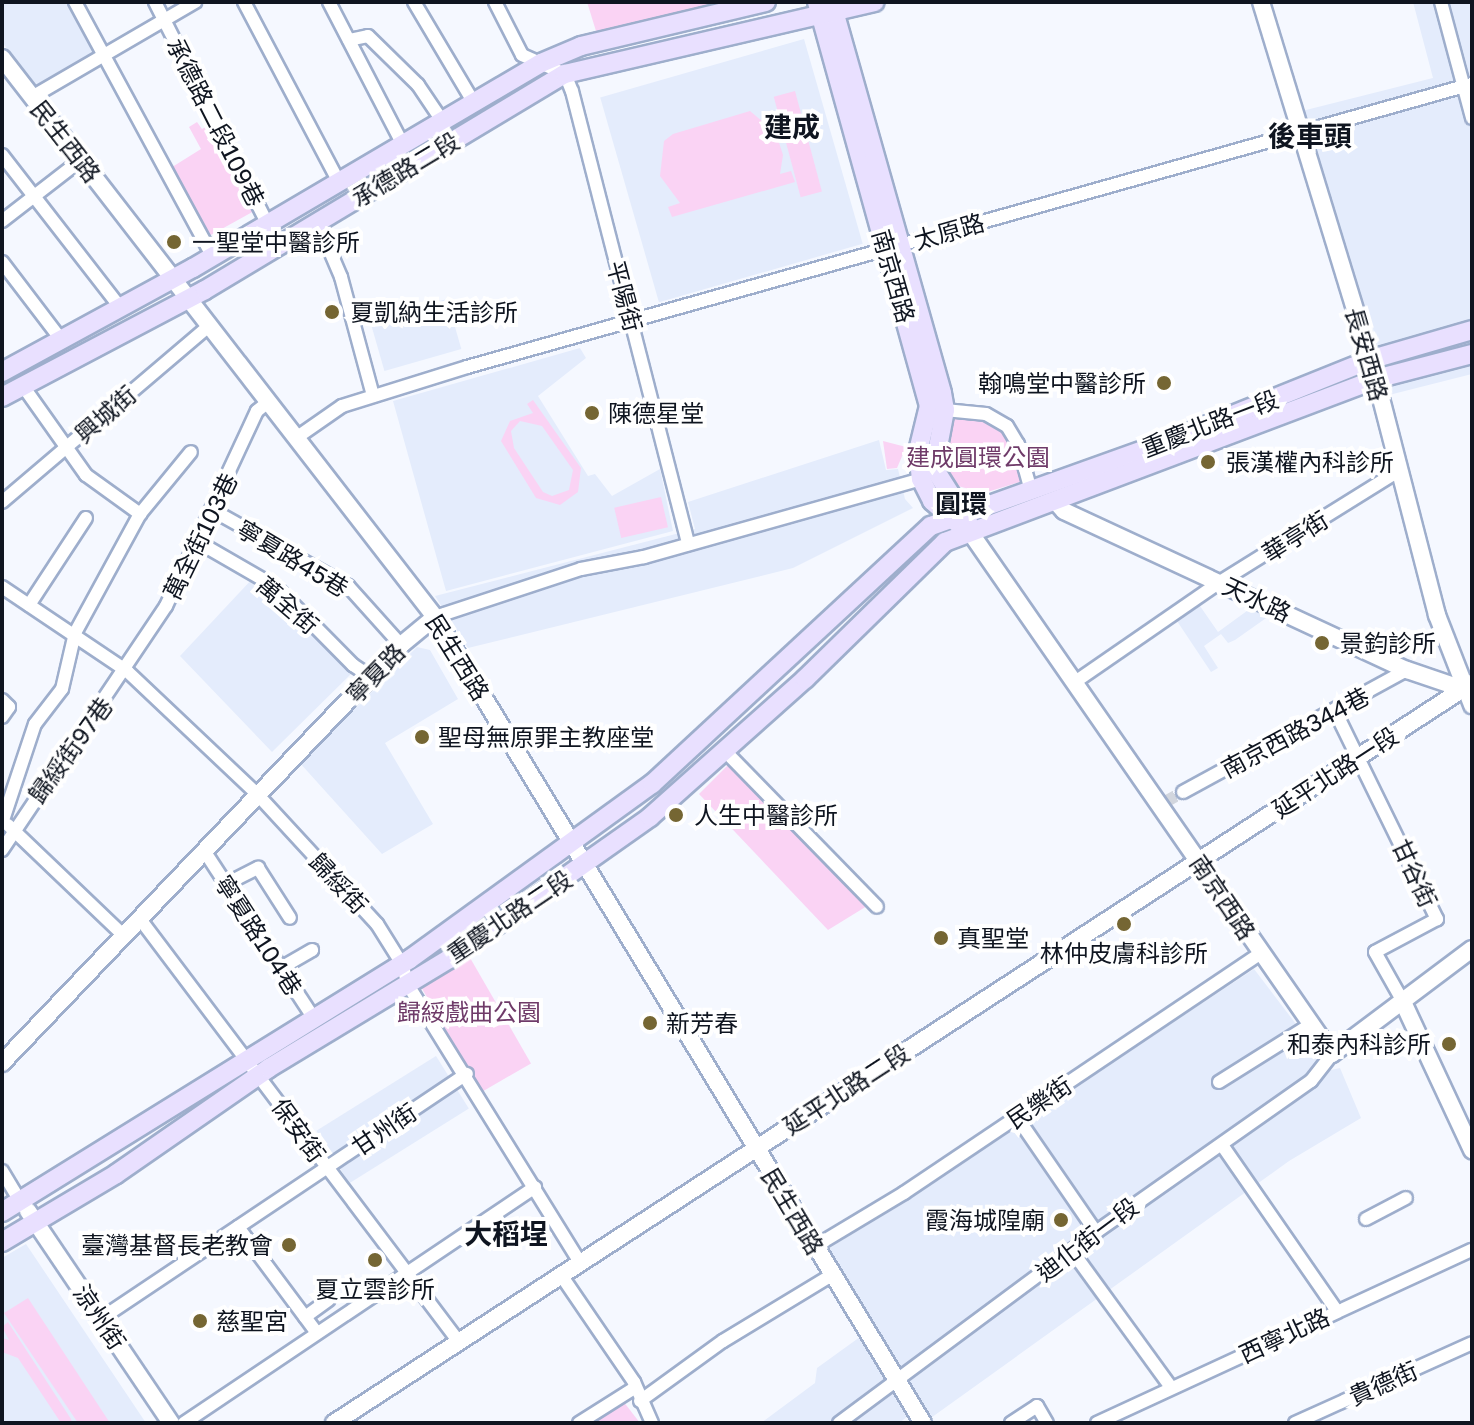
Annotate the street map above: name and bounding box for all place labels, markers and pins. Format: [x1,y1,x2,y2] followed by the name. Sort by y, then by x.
[192,228,360,256] place label: 一聖堂中醫診所
[163,231,185,253] marker: 一聖堂中醫診所
[350,298,518,326] place label: 夏凱納生活診所
[321,301,343,323] marker: 夏凱納生活診所
[978,369,1146,397] place label: 翰鳴堂中醫診所
[1153,372,1175,394] marker: 翰鳴堂中醫診所
[608,399,704,427] place label: 陳德星堂
[583,404,601,422] marker: 陳德星堂
[1226,448,1394,476] place label: 張漢權內科診所
[1197,451,1219,473] marker: 張漢權內科診所
[1340,629,1436,657] place label: 景鈞診所
[1311,632,1333,654] marker: 景鈞診所
[438,723,654,751] place label: 聖母無原罪主教座堂
[413,728,431,746] marker: 聖母無原罪主教座堂
[694,801,838,829] place label: 人生中醫診所
[665,804,687,826] marker: 人生中醫診所
[1113,913,1135,935] marker: 林仲皮膚科診所
[957,924,1029,952] place label: 真聖堂
[932,929,950,947] marker: 真聖堂
[1040,939,1208,967] place label: 林仲皮膚科診所
[666,1009,738,1037] place label: 新芳春
[641,1014,659,1032] marker: 新芳春
[1287,1030,1431,1058] place label: 和泰內科診所
[1438,1033,1460,1055] marker: 和泰內科診所
[925,1206,1045,1234] place label: 霞海城隍廟
[1052,1211,1070,1229] marker: 霞海城隍廟
[81,1231,273,1259] place label: 臺灣基督長老教會
[280,1236,298,1254] marker: 臺灣基督長老教會
[364,1249,386,1271] marker: 夏立雲診所
[315,1275,435,1303] place label: 夏立雲診所
[216,1307,288,1335] place label: 慈聖宮
[191,1312,209,1330] marker: 慈聖宮

